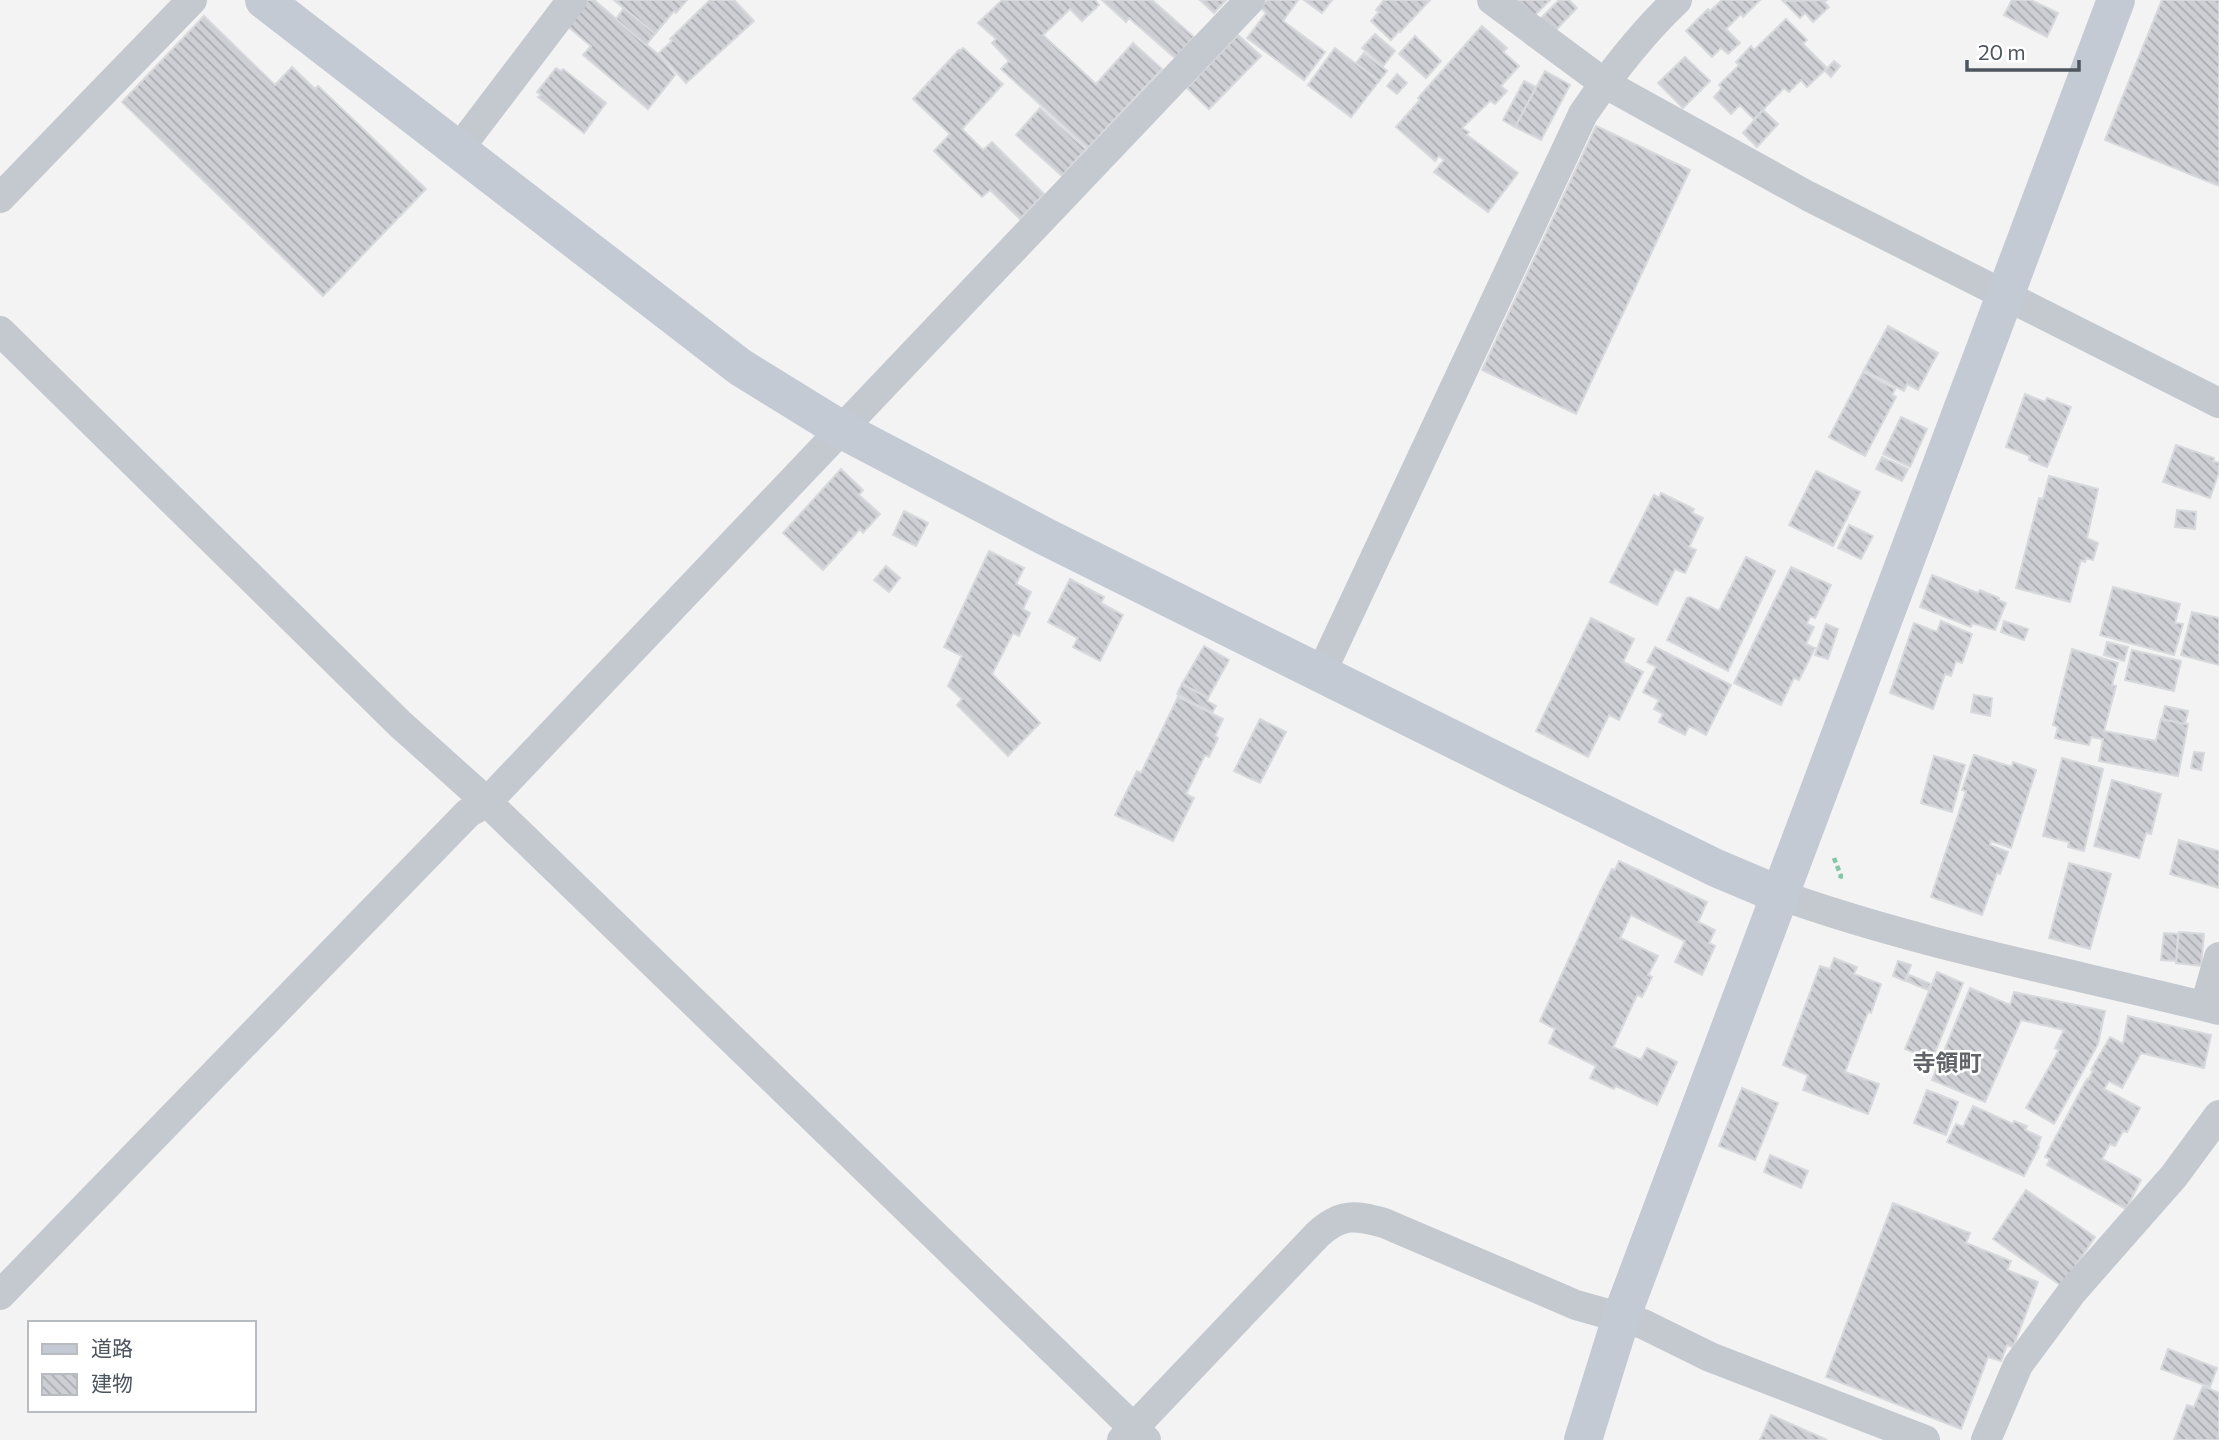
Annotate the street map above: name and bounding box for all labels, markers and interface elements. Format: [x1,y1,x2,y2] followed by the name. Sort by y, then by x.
[1967,28,2079,72] scale bar
[1978,39,2026,64] text: 20 m
[1913,1048,1982,1076] district label: 寺領町
[28,1321,256,1412] legend
[91,1335,133,1360] text: 道路
[91,1370,133,1395] text: 建物

